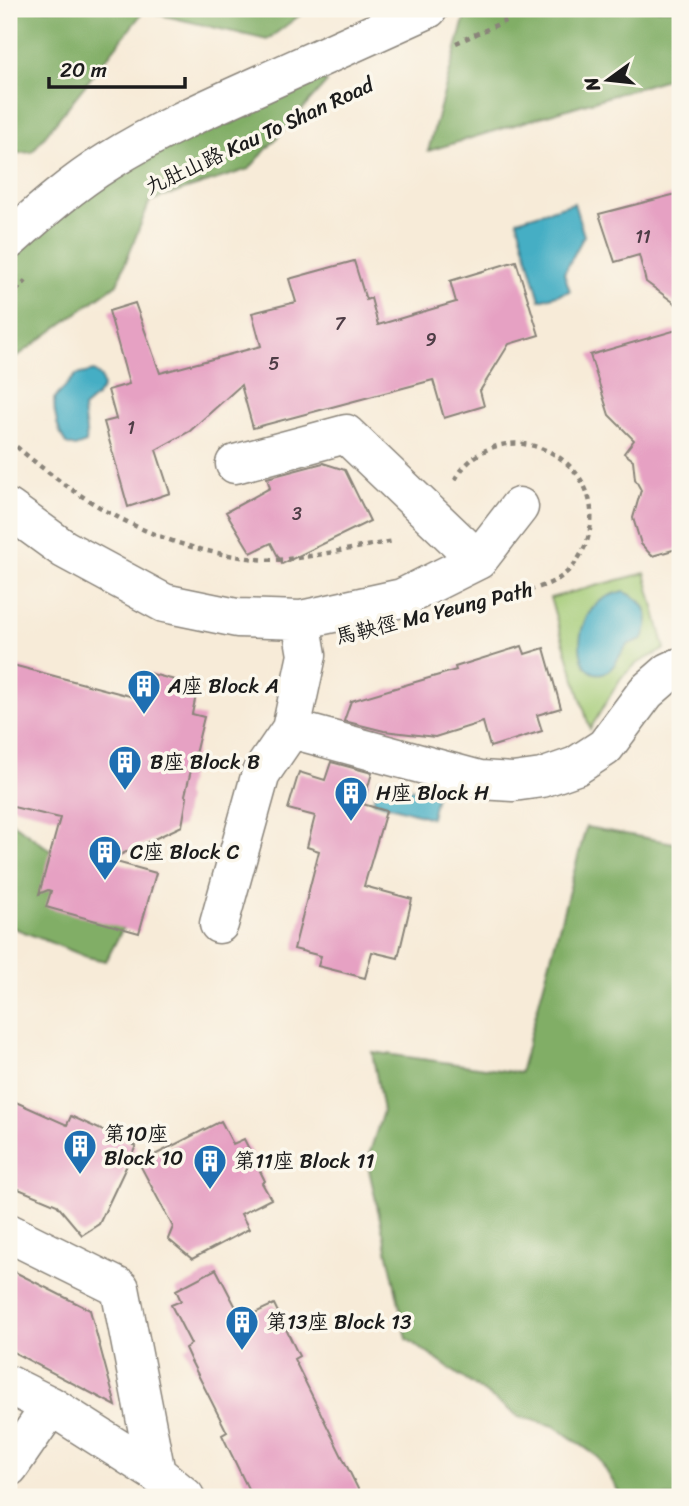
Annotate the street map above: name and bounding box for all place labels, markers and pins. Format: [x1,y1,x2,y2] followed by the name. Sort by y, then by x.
[125,667,163,716] building icon: A座 Block A
[167,667,279,705] place label: A座 Block A
[106,743,144,792] building icon: B座 Block B
[150,743,260,781] place label: B座 Block B
[332,774,370,823] building icon: H座 Block H
[376,774,489,812] place label: H座 Block H
[86,833,124,882] building icon: C座 Block C
[130,833,240,871] place label: C座 Block C
[104,1115,183,1177] place label: 第10座 Block 10
[61,1127,99,1176] building icon: 第10座 Block 10
[191,1142,229,1191] building icon: 第11座 Block 11
[234,1142,375,1180] place label: 第11座 Block 11
[223,1303,261,1352] building icon: 第13座 Block 13
[266,1303,412,1341] place label: 第13座 Block 13

